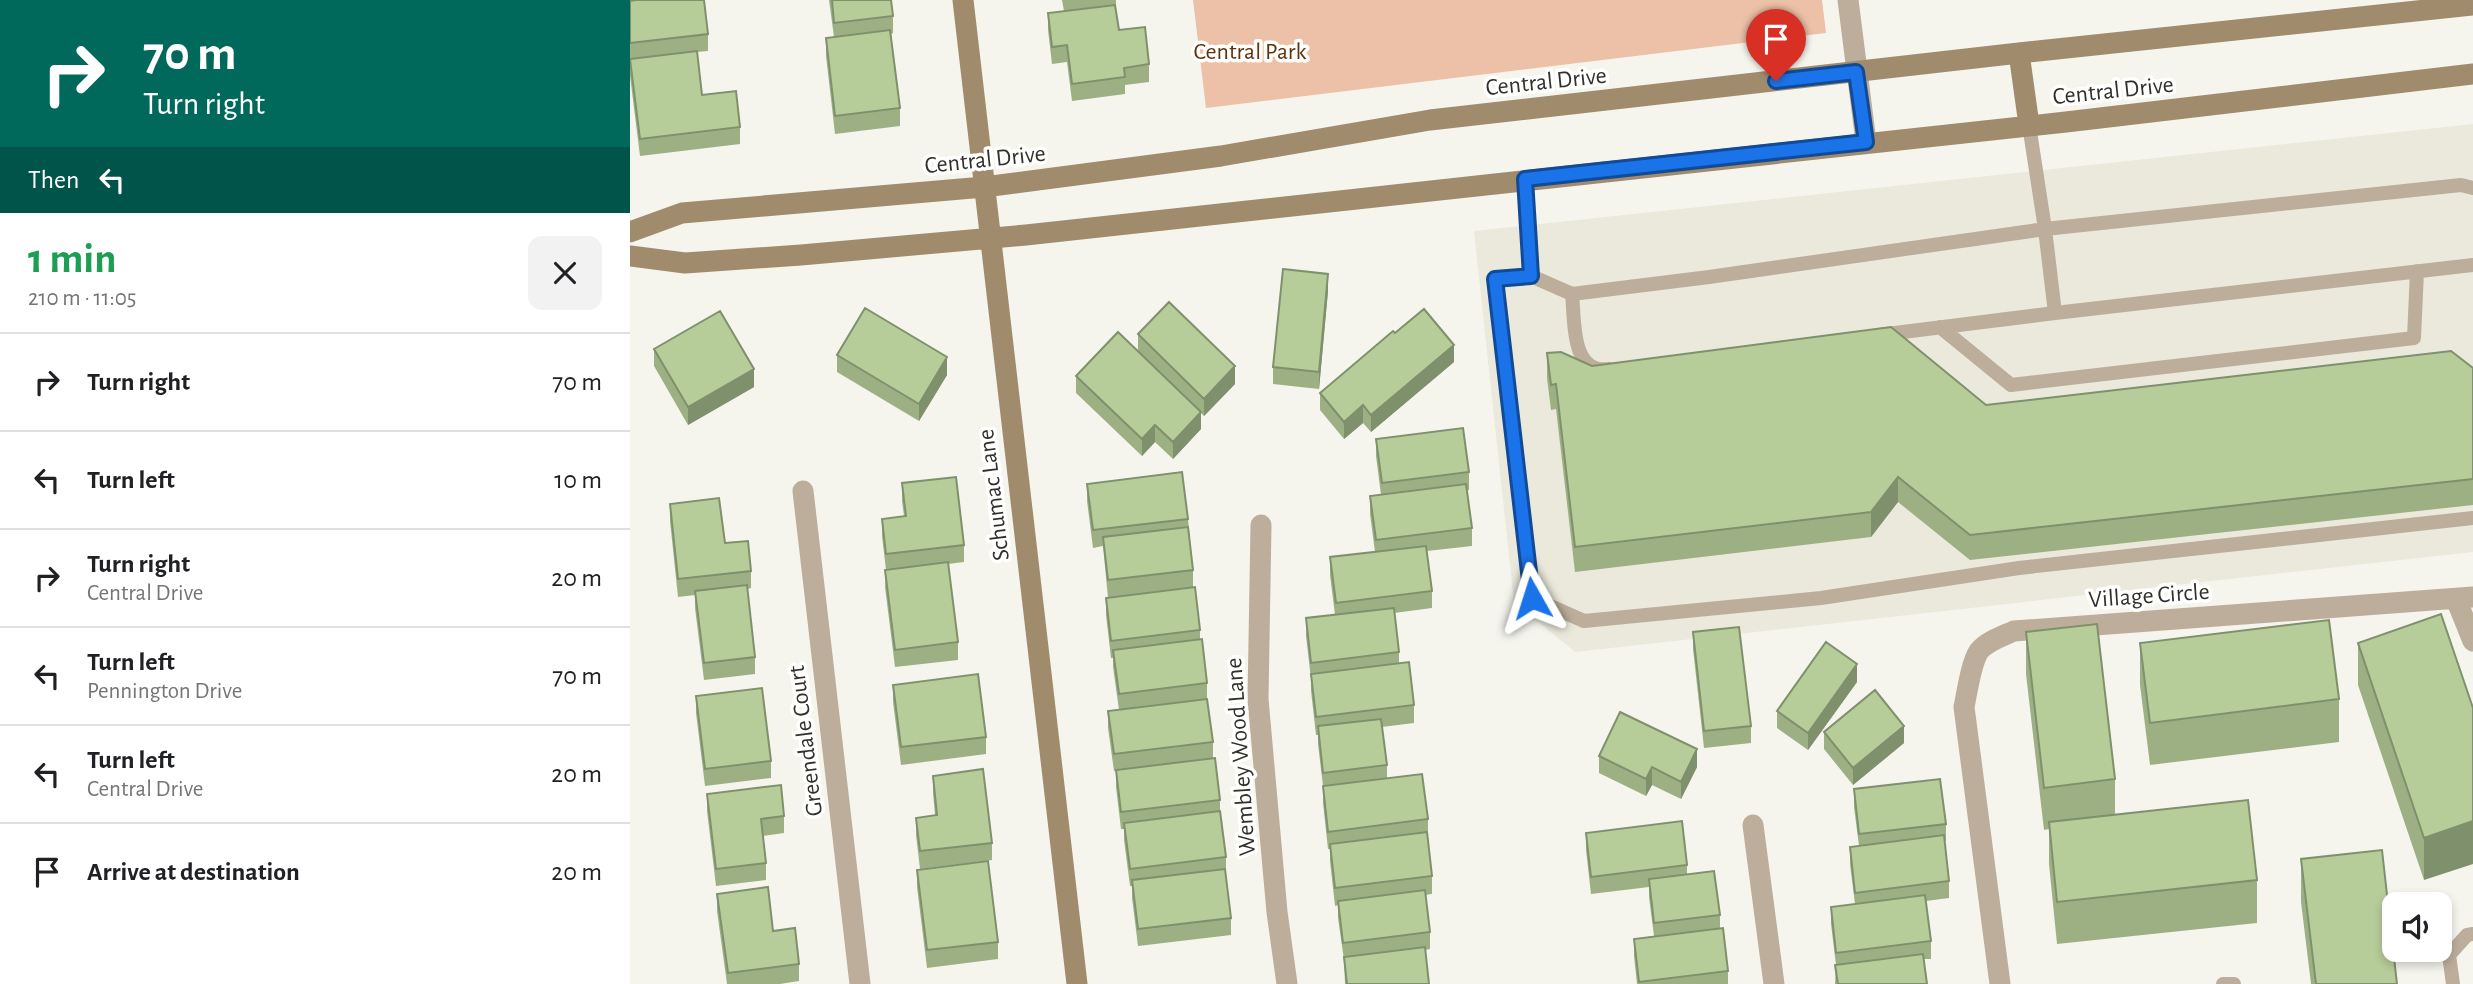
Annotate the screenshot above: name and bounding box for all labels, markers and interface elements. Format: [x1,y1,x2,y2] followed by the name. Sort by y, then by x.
[1746,9,1806,81] pin
[1757,20,1795,58] icon: arrive
[28,28,119,119] icon: right
[143,30,237,79] text: 70 m
[1193,40,1307,64] park label: Central Park
[1484,64,1608,100] street label: Central Drive
[2051,73,2175,109] street label: Central Drive
[143,88,265,120] text: Turn right
[923,142,1047,178] street label: Central Drive
[93,161,131,199] icon: left
[28,167,79,193] text: Then
[528,236,602,310] button: close
[28,238,117,280] text: 1 min
[28,287,136,310] text: 210 m · 11:05
[28,363,66,401] icon: right
[87,369,190,395] text: Turn right
[552,369,602,395] text: 70 m
[974,428,1014,562] street label: Schumac Lane
[28,461,66,499] icon: left
[87,467,175,493] text: Turn left
[554,467,602,493] text: 10 m
[87,551,190,577] text: Turn right
[28,559,66,597] icon: right
[1495,561,1569,635] position arrow
[551,565,602,591] text: 20 m
[2088,580,2210,612] street label: Village Circle
[87,582,203,605] text: Central Drive
[87,649,175,675] text: Turn left
[28,657,66,695] icon: left
[1222,657,1260,857] street label: Wembley Wood Lane
[552,663,602,689] text: 70 m
[785,664,827,818] street label: Greendale Court
[87,680,242,703] text: Pennington Drive
[87,747,175,773] text: Turn left
[28,755,66,793] icon: left
[551,761,602,787] text: 20 m
[87,778,203,801] text: Central Drive
[28,853,66,891] icon: arrive
[87,859,300,885] text: Arrive at destination
[551,859,602,885] text: 20 m
[2382,892,2452,962] map controls
[2382,892,2452,962] button: sound

